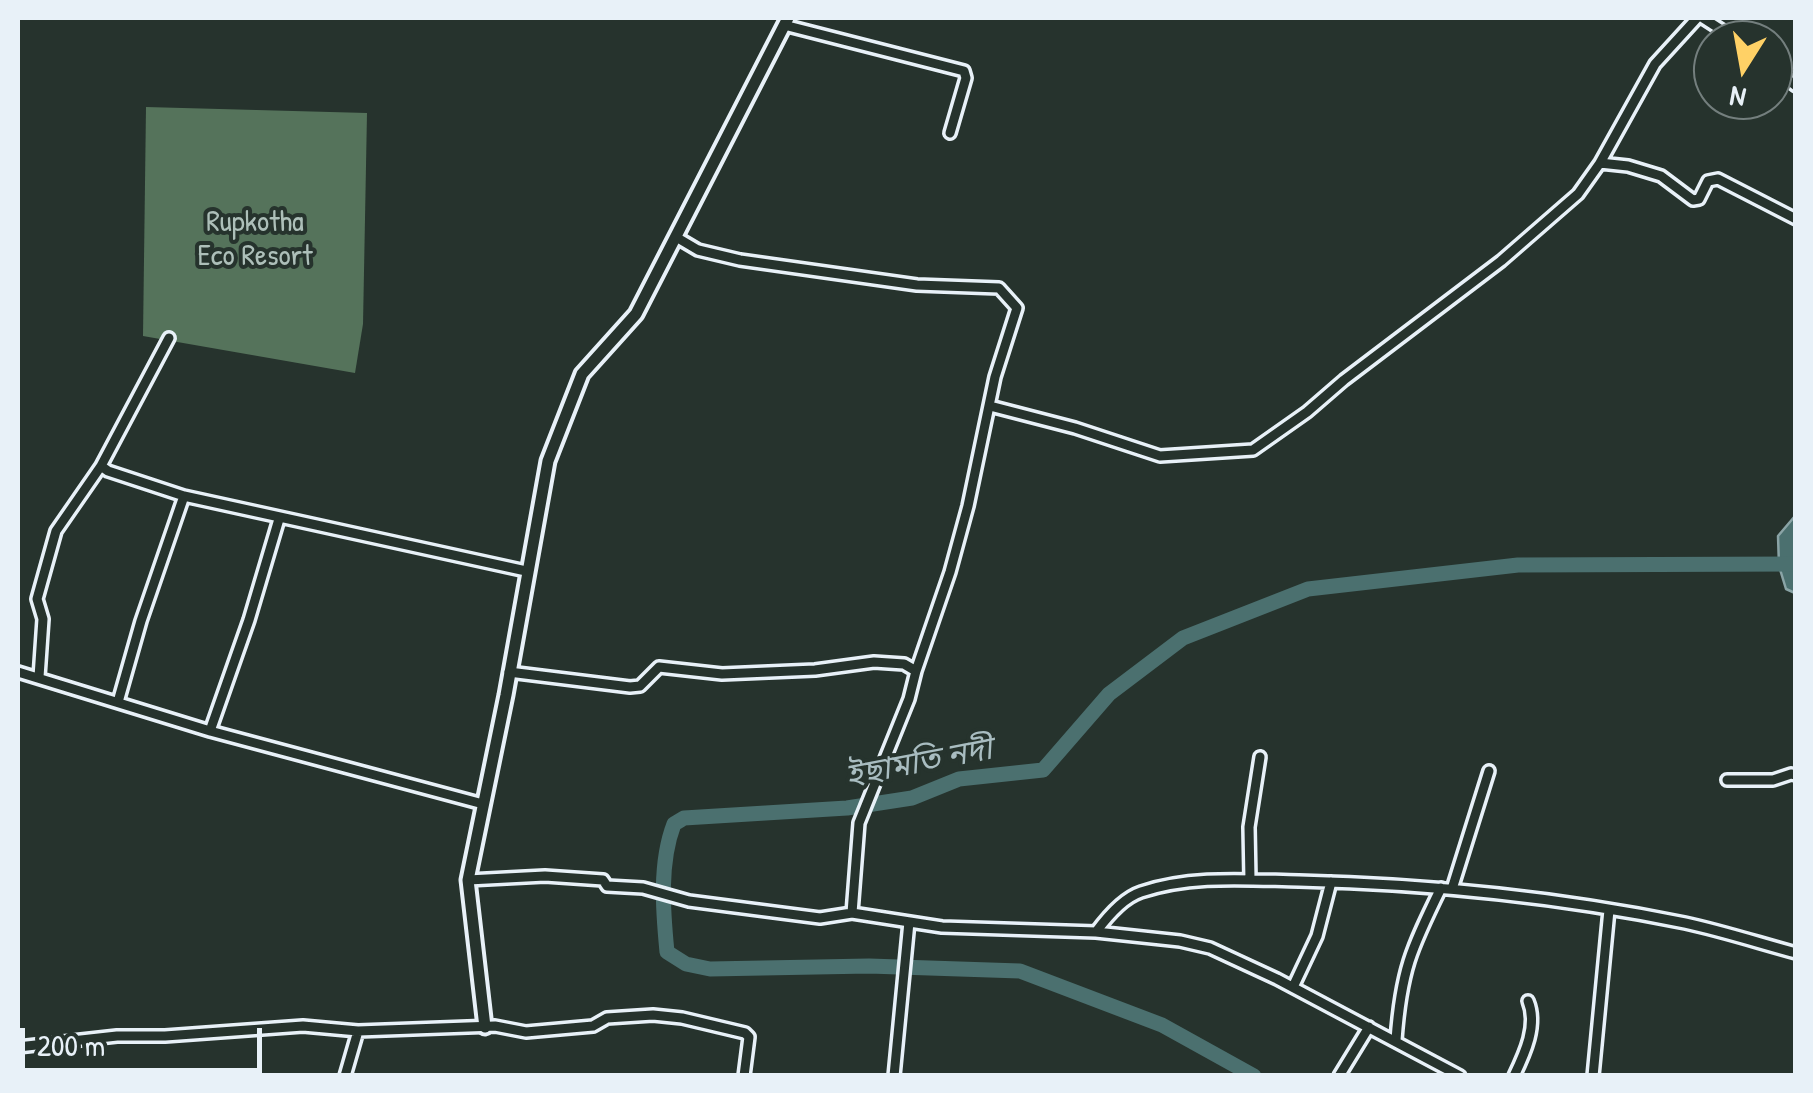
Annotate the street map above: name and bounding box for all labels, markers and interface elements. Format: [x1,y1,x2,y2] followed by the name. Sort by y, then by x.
[1693,20,1793,120] north arrow
[1727,77,1749,118] text: N
[198,205,312,276] park label: Rupkotha Eco Resort
[842,731,996,797] water label: ইছামতি নদী
[25,1008,268,1070] scale bar
[37,1025,105,1065] text: 200 m

